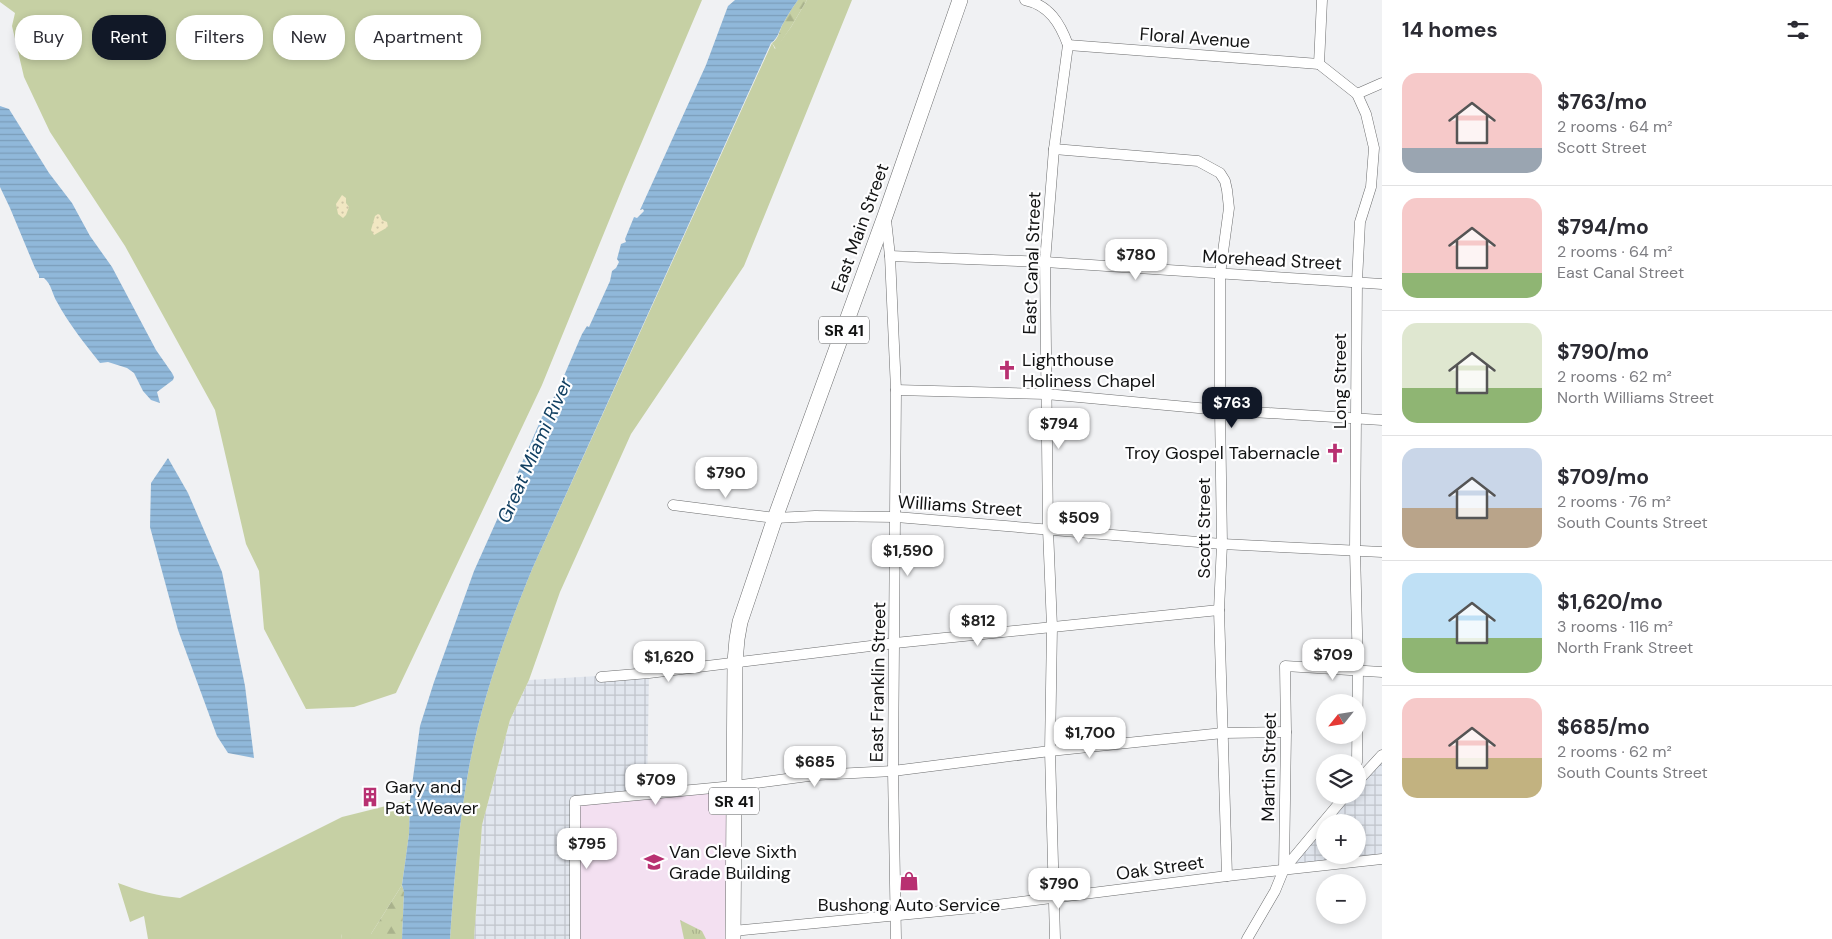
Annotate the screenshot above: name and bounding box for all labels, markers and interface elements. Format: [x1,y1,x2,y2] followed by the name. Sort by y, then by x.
[15,15,82,60] chip: Buy
[92,15,166,60] chip: Rent
[176,15,263,60] chip: Filters
[273,15,345,60] chip: New
[355,15,481,60] chip: Apartment
[1402,16,1498,44] text: 14 homes
[1784,16,1812,44] icon: filters
[1139,22,1251,54] street label: Floral Avenue
[1557,88,1647,116] text: $763/mo
[1442,93,1502,153] icon: home
[1557,116,1673,137] text: 2 rooms · 64 m²
[1557,137,1647,158] text: Scott Street
[825,160,895,296] street label: East Main Street
[1018,191,1046,335] street label: East Canal Street
[1557,213,1649,241] text: $794/mo
[1442,218,1502,278] icon: home
[1106,238,1166,281] pin: $780
[1557,241,1673,262] text: 2 rooms · 64 m²
[1116,244,1156,265] text: $780
[1202,244,1342,276] street label: Morehead Street
[1557,262,1684,283] text: East Canal Street
[819,316,869,344] road number: SR 41
[1328,333,1352,429] street label: Long Street
[1557,338,1649,366] text: $790/mo
[1442,343,1502,403] icon: home
[1022,348,1155,393] place label: Lighthouse Holiness Chapel
[996,359,1018,381] church icon: Lighthouse Holiness Chapel
[1557,366,1672,387] text: 2 rooms · 62 m²
[491,373,578,527] water label: Great Miami River
[1202,386,1262,429] pin: $763
[1557,387,1714,408] text: North Williams Street
[1213,392,1251,413] text: $763
[1029,408,1089,450] pin: $794
[1040,413,1078,434] text: $794
[1125,441,1320,465] place label: Troy Gospel Tabernacle
[1324,442,1346,464] church icon: Troy Gospel Tabernacle
[696,456,756,499] pin: $790
[706,462,746,483] text: $790
[1557,463,1649,491] text: $709/mo
[1442,468,1502,528] icon: home
[1192,478,1216,578] street label: Scott Street
[897,490,1023,522] street label: Williams Street
[1557,491,1671,512] text: 2 rooms · 76 m²
[1049,502,1109,544] pin: $509
[1058,507,1100,528] text: $509
[1557,512,1708,533] text: South Counts Street
[867,534,949,577] pin: $1,590
[883,540,933,561] text: $1,590
[1557,588,1663,616] text: $1,620/mo
[1442,593,1502,653] icon: home
[865,602,891,762] street label: East Franklin Street
[948,604,1008,647] pin: $812
[961,610,995,631] text: $812
[1557,616,1673,637] text: 3 rooms · 116 m²
[1557,637,1693,658] text: North Frank Street
[1303,638,1363,681] pin: $709
[628,640,710,683] pin: $1,620
[1313,644,1353,665] text: $709
[644,646,694,667] text: $1,620
[1316,694,1366,744] north arrow
[1316,694,1366,924] map controls
[1256,712,1282,822] street label: Martin Street
[1557,713,1650,741] text: $685/mo
[1049,716,1131,759] pin: $1,700
[1442,718,1502,778] icon: home
[1065,722,1115,743] text: $1,700
[1557,741,1672,762] text: 2 rooms · 62 m²
[785,746,845,788] pin: $685
[795,751,835,772] text: $685
[1316,754,1366,804] button: layers
[1557,762,1708,783] text: South Counts Street
[626,764,686,806] pin: $709
[636,769,676,790] text: $709
[385,775,479,820] place label: Gary and Pat Weaver
[359,786,381,808] building icon: Gary and Pat Weaver
[709,788,759,814] road number: SR 41
[1316,814,1366,864] button: +
[557,828,617,870] pin: $795
[568,833,606,854] text: $795
[669,840,797,885] place label: Van Cleve Sixth Grade Building
[1114,850,1206,886] street label: Oak Street
[643,851,665,873] school or university icon: Van Cleve Sixth Grade Building
[1029,868,1089,910] pin: $790
[898,870,920,892] shop icon: Bushong Auto Service
[1039,873,1079,894] text: $790
[1316,874,1366,924] button: −
[818,893,1000,917] place label: Bushong Auto Service

